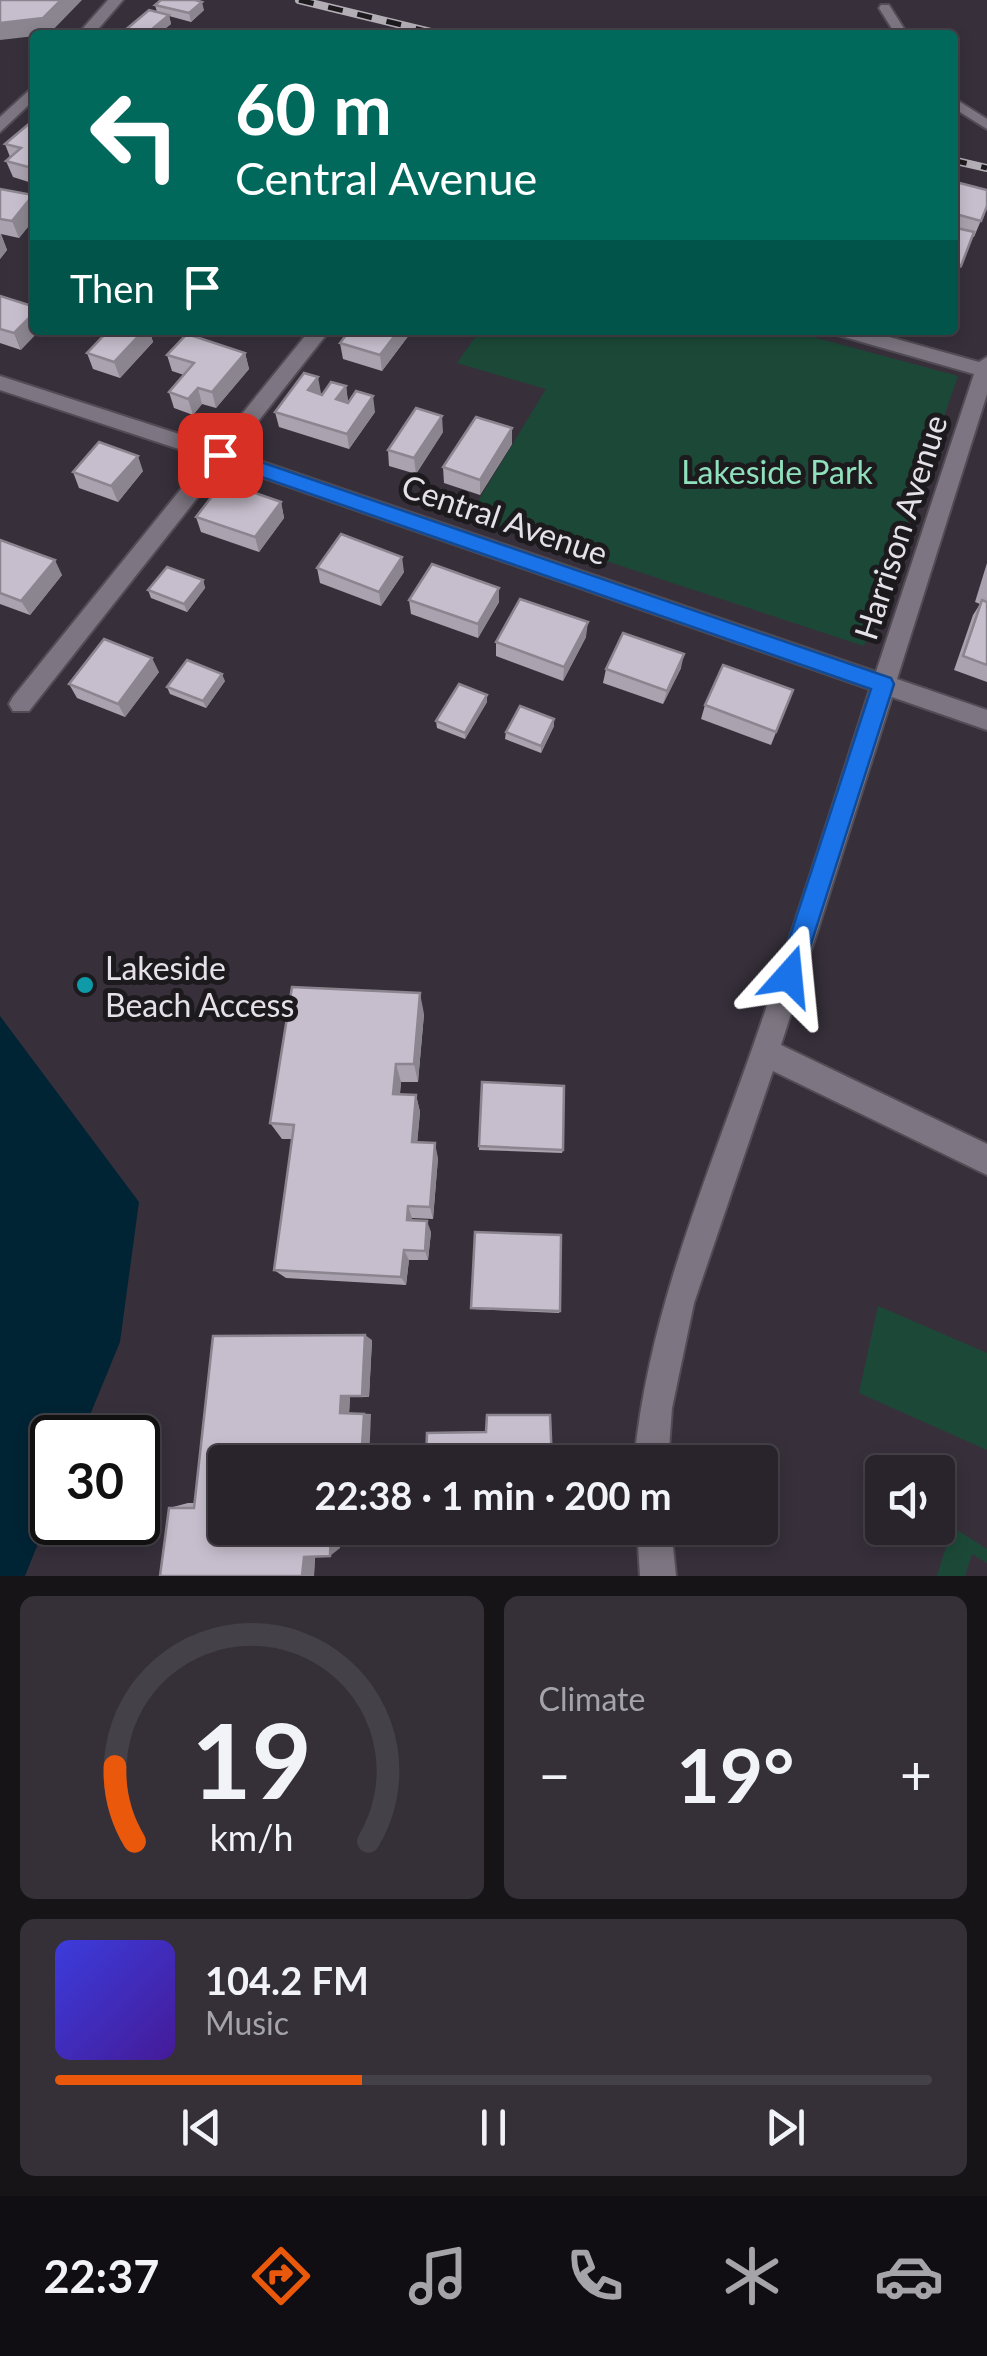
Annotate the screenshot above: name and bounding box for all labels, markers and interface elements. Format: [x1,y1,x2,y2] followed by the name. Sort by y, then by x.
[235,66,392,150] text: 60 m
[70,70,200,200] icon: left
[235,151,537,205] text: Central Avenue
[175,260,230,315] icon: arrive
[70,265,155,311] text: Then
[845,410,955,644] street label: Harrison Avenue
[178,413,263,498] pin
[193,428,248,483] icon: arrive
[681,452,874,491] park label: Lakeside Park
[397,466,613,572] street label: Central Avenue
[737,924,841,1028] position arrow
[105,948,294,1024] place label: Lakeside Beach Access
[74,974,96,996] marker: Lakeside Beach Access
[30,1415,160,1545] speed limit sign: 30
[865,1455,955,1545] map controls
[865,1455,955,1545] button: sound
[314,1472,672,1518] text: 22:38 · 1 min · 200 m
[539,1679,645,1718] text: Climate
[191,1696,312,1821] text: 19
[676,1729,794,1819] text: 19°
[539,1741,570,1807] text: −
[900,1741,932,1807] text: +
[210,1816,294,1859] text: km/h
[205,1957,369,2003] text: 104.2 FM
[205,2003,289,2042] text: Music
[174,2100,229,2155] icon: previous
[466,2100,521,2155] icon: pause
[758,2100,813,2155] icon: next
[246,2241,316,2311] icon: directions
[403,2241,473,2311] icon: music
[560,2241,630,2311] icon: phone
[717,2241,787,2311] icon: climate
[874,2241,944,2311] icon: car
[43,2249,159,2303] text: 22:37

